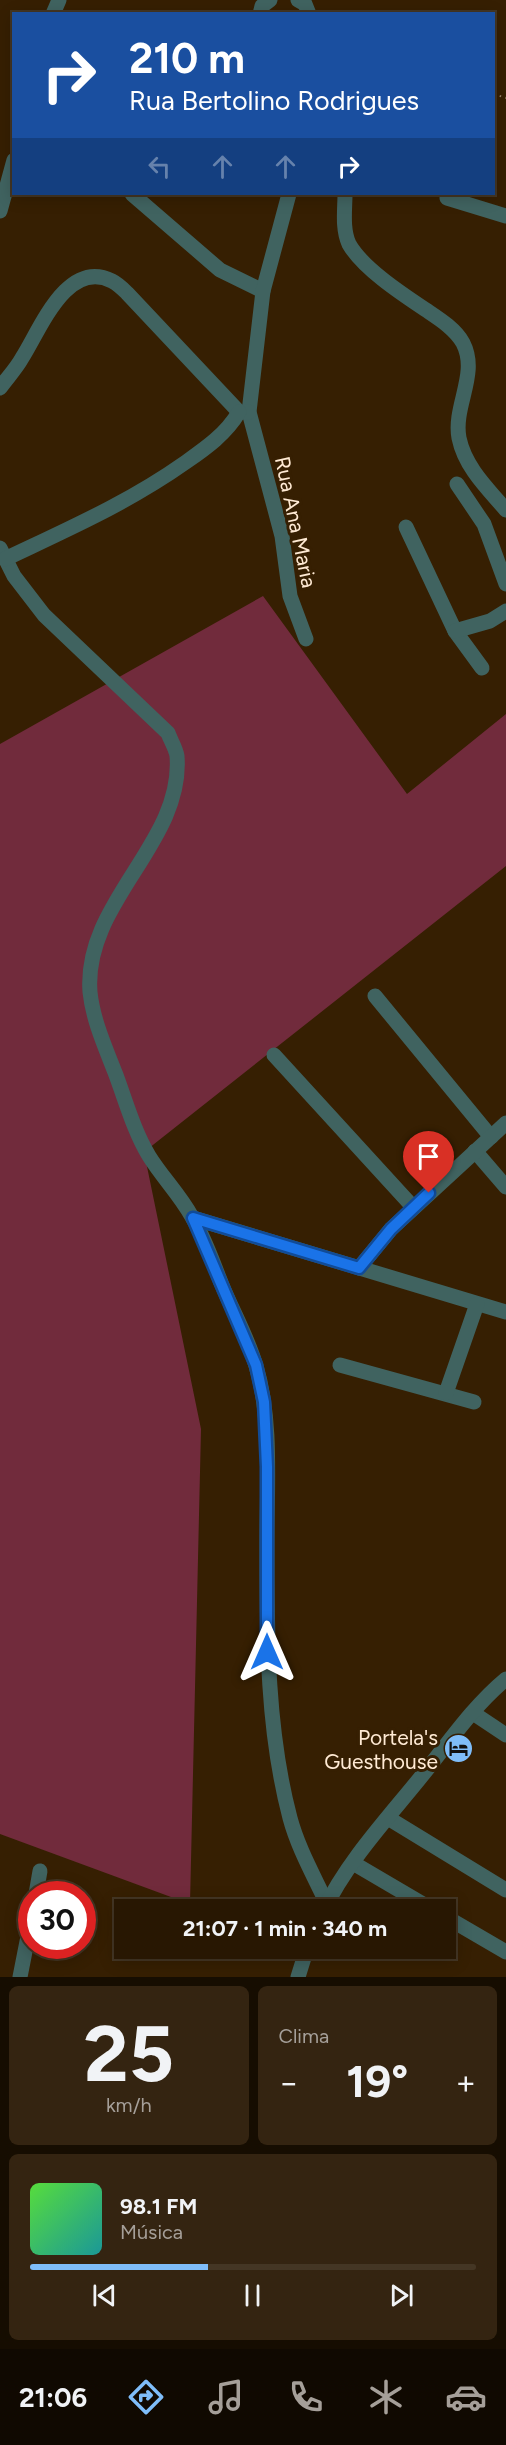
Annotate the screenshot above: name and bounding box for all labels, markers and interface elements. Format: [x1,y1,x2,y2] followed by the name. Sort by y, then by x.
[129,33,245,84] text: 210 m
[30,36,108,114] icon: right
[129,84,419,117] text: Rua Bertolino Rodrigues
[143,150,176,183] icon: left
[206,150,239,183] icon: ahead
[269,150,302,183] icon: ahead
[332,150,365,183] icon: right
[270,454,322,590] street label: Rua Ana Maria
[403,1131,454,1193] pin
[412,1140,445,1173] icon: arrive
[235,1620,299,1684] position arrow
[324,1725,438,1774] place label: Portela's Guesthouse
[443,1733,475,1765] hotel icon: Portela's Guesthouse
[18,1881,96,1959] speed limit sign: 30
[183,1915,387,1942] text: 21:07 · 1 min · 340 m
[84,2007,174,2101] text: 25
[279,2024,329,2048] text: Clima
[346,2054,408,2108] text: 19°
[279,2063,299,2102] text: −
[455,2063,476,2102] text: +
[106,2093,152,2117] text: km/h
[120,2193,197,2220] text: 98.1 FM
[120,2220,183,2244] text: Música
[88,2279,121,2312] icon: previous
[236,2279,269,2312] icon: pause
[385,2279,418,2312] icon: next
[125,2376,167,2418] icon: directions
[205,2376,247,2418] icon: music
[285,2376,327,2418] icon: phone
[365,2376,407,2418] icon: climate
[445,2376,487,2418] icon: car
[19,2381,87,2414] text: 21:06

